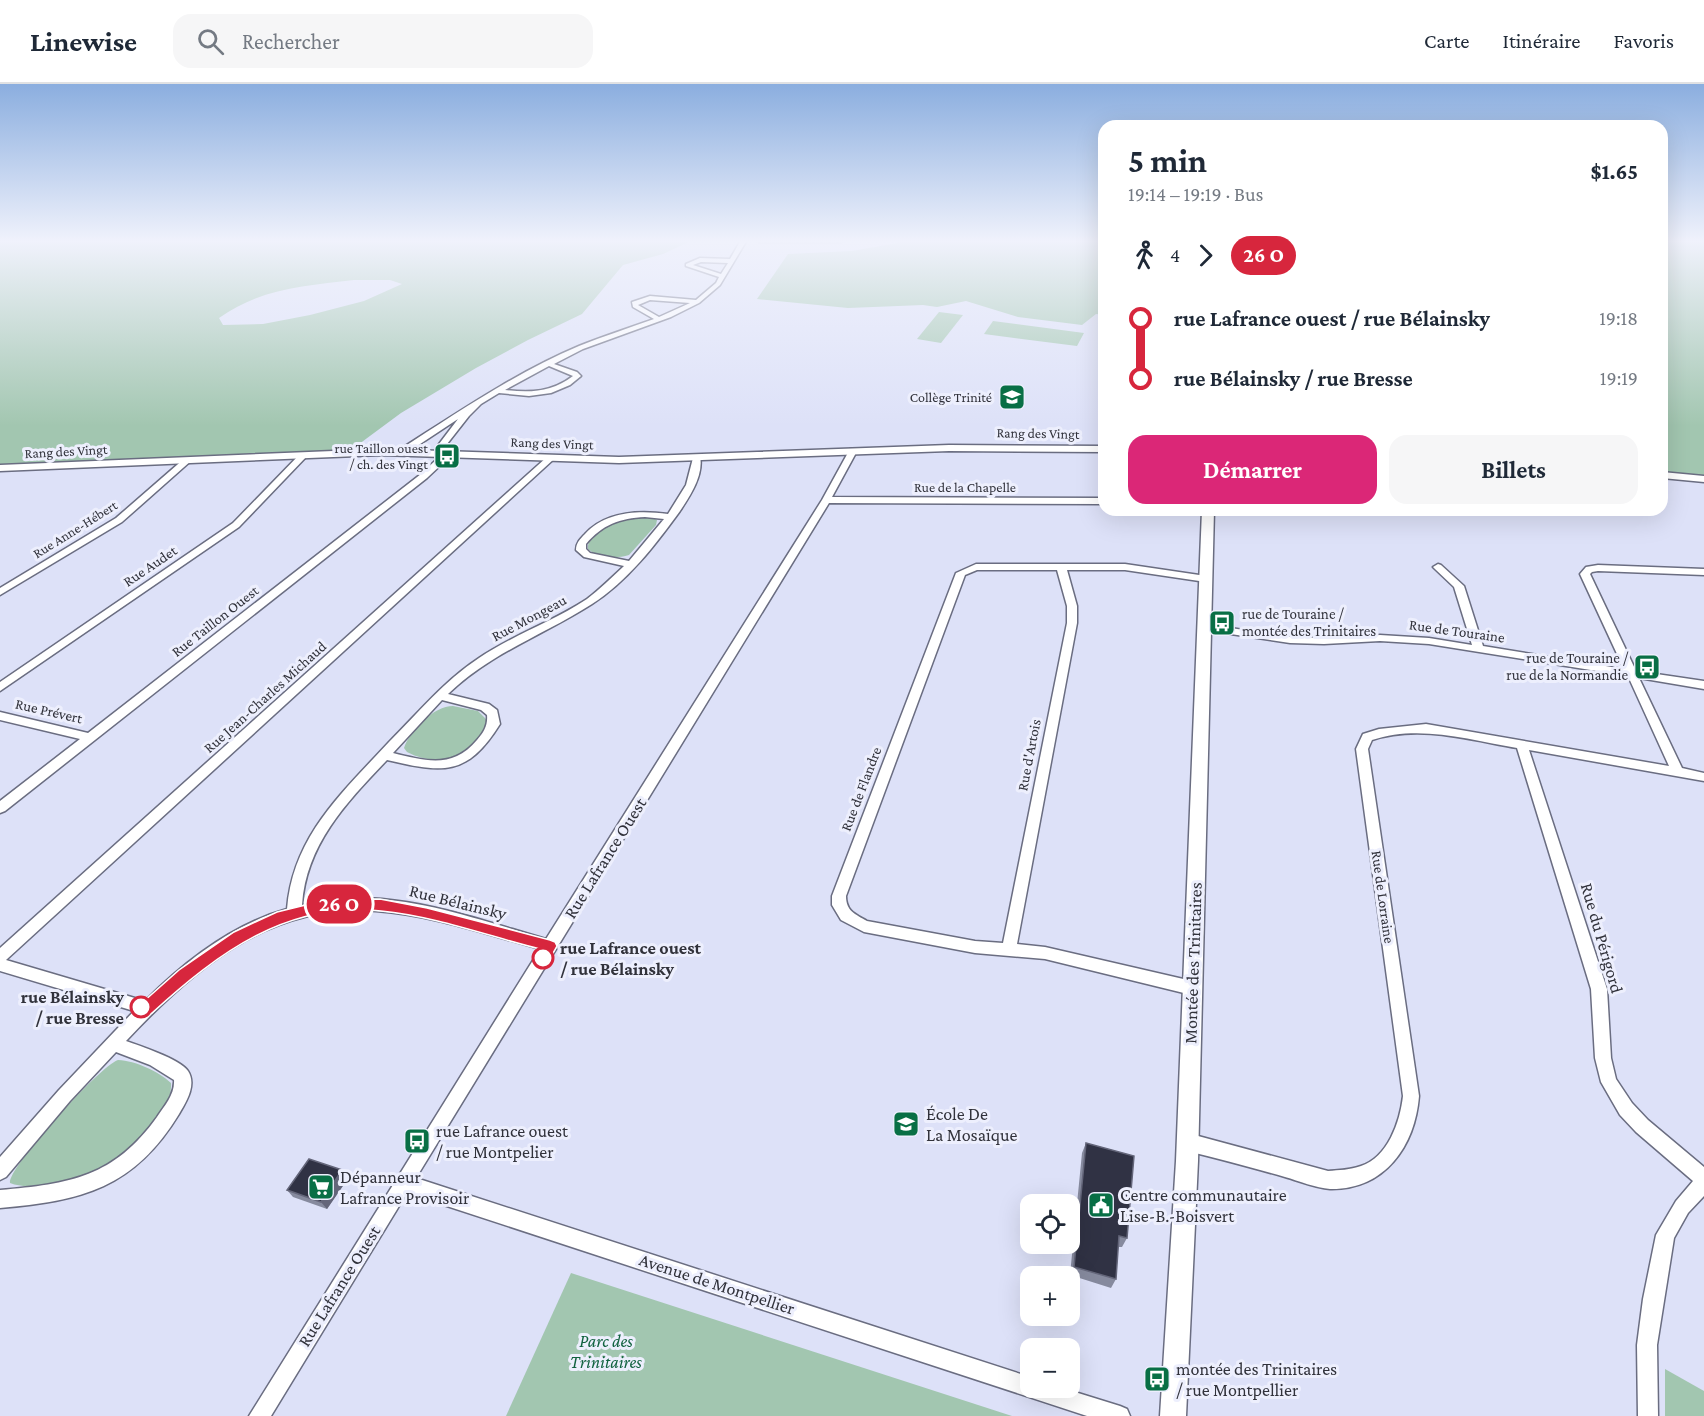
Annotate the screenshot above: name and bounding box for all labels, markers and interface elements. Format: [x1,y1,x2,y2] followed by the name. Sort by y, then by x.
[173,14,593,68] search box
[194,25,227,58] icon: search
[30,26,137,57] text: Linewise
[242,29,340,54] text: Rechercher
[1424,29,1470,53] text: Carte
[1503,29,1580,53] text: Itinéraire
[1613,29,1674,53] text: Favoris
[1128,142,1207,179] text: 5 min
[1590,159,1638,184] text: $1.65
[1128,183,1263,205] text: 19:14 – 19:19 · Bus
[1128,239,1161,272] icon: walk
[1189,239,1222,272] icon: forward
[1243,243,1284,267] text: 26 O
[1170,244,1180,266] text: 4
[1174,306,1490,331] text: rue Lafrance ouest / rue Bélainsky
[1599,307,1638,329] text: 19:18
[1174,366,1413,391] text: rue Bélainsky / rue Bresse
[1600,367,1638,389] text: 19:19
[997,382,1027,412] school or university icon: Collège Trinité
[910,389,992,405] place label: Collège Trinité
[996,424,1080,442] street label: Rang des Vingt
[510,434,594,452] street label: Rang des Vingt
[1128,435,1377,504] button: Démarrer
[1389,435,1638,504] button: Billets
[334,440,428,472] place label: rue Taillon ouest / ch. des Vingt
[24,441,108,461] street label: Rang des Vingt
[432,441,462,471] bus stop icon: rue Taillon ouest / ch. des Vingt
[914,479,1016,495] street label: Rue de la Chapelle
[30,496,120,561] street label: Rue Anne-Hébert
[120,542,181,590] street label: Rue Audet
[168,582,262,660] street label: Rue Taillon Ouest
[489,592,570,645] street label: Rue Mongeau
[1242,606,1376,639] place label: rue de Touraine / montée des Trinitaires
[1207,608,1237,638] bus stop icon: rue de Touraine / montée des Trinitaires
[1408,616,1506,646] street label: Rue de Touraine
[201,638,330,757] street label: Rue Jean-Charles Michaud
[1506,650,1629,683] place label: rue de Touraine / rue de la Normandie
[1632,652,1662,682] bus stop icon: rue de Touraine / rue de la Normandie
[14,696,85,727] street label: Rue Prévert
[1014,718,1044,792] street label: Rue d'Artois
[838,744,884,833] street label: Rue de Flandre
[560,793,651,922] street label: Rue Lafrance Ouest
[1369,850,1397,945] street label: Rue de Lorraine
[407,880,509,924] street label: Rue Bélainsky
[1577,881,1627,996] street label: Rue du Périgord
[1180,882,1206,1044] street label: Montée des Trinitaires
[297,884,381,924] line badge: 26 O
[319,892,359,916] text: 26 O
[560,938,702,979] place label: rue Lafrance ouest / rue Bélainsky
[532,947,554,969] marker: rue Lafrance ouest / rue Bélainsky
[21,987,124,1028] place label: rue Bélainsky / rue Bresse
[130,996,152,1018] marker: rue Bélainsky / rue Bresse
[926,1104,1017,1145] place label: École De La Mosaïque
[891,1109,921,1139] school or university icon: École De La Mosaïque
[436,1121,569,1162] place label: rue Lafrance ouest / rue Montpelier
[402,1126,432,1156] bus stop icon: rue Lafrance ouest / rue Montpelier
[340,1167,470,1208] place label: Dépanneur Lafrance Provisoir
[306,1172,336,1202] supermarket icon: Dépanneur Lafrance Provisoir
[1120,1185,1287,1226] place label: Centre communautaire Lise-B.-Boisvert
[1086,1190,1116,1220] public building icon: Centre communautaire Lise-B.-Boisvert
[1020,1194,1080,1398] map controls
[1020,1194,1080,1254] button: locate
[294,1221,385,1350] street label: Rue Lafrance Ouest
[637,1249,798,1319] street label: Avenue de Montpellier
[1020,1266,1080,1326] button: +
[570,1331,642,1372] park label: Parc des Trinitaires
[1020,1338,1080,1398] button: −
[1176,1359,1337,1400] place label: montée des Trinitaires / rue Montpellier
[1142,1364,1172,1394] bus stop icon: montée des Trinitaires / rue Montpellier

